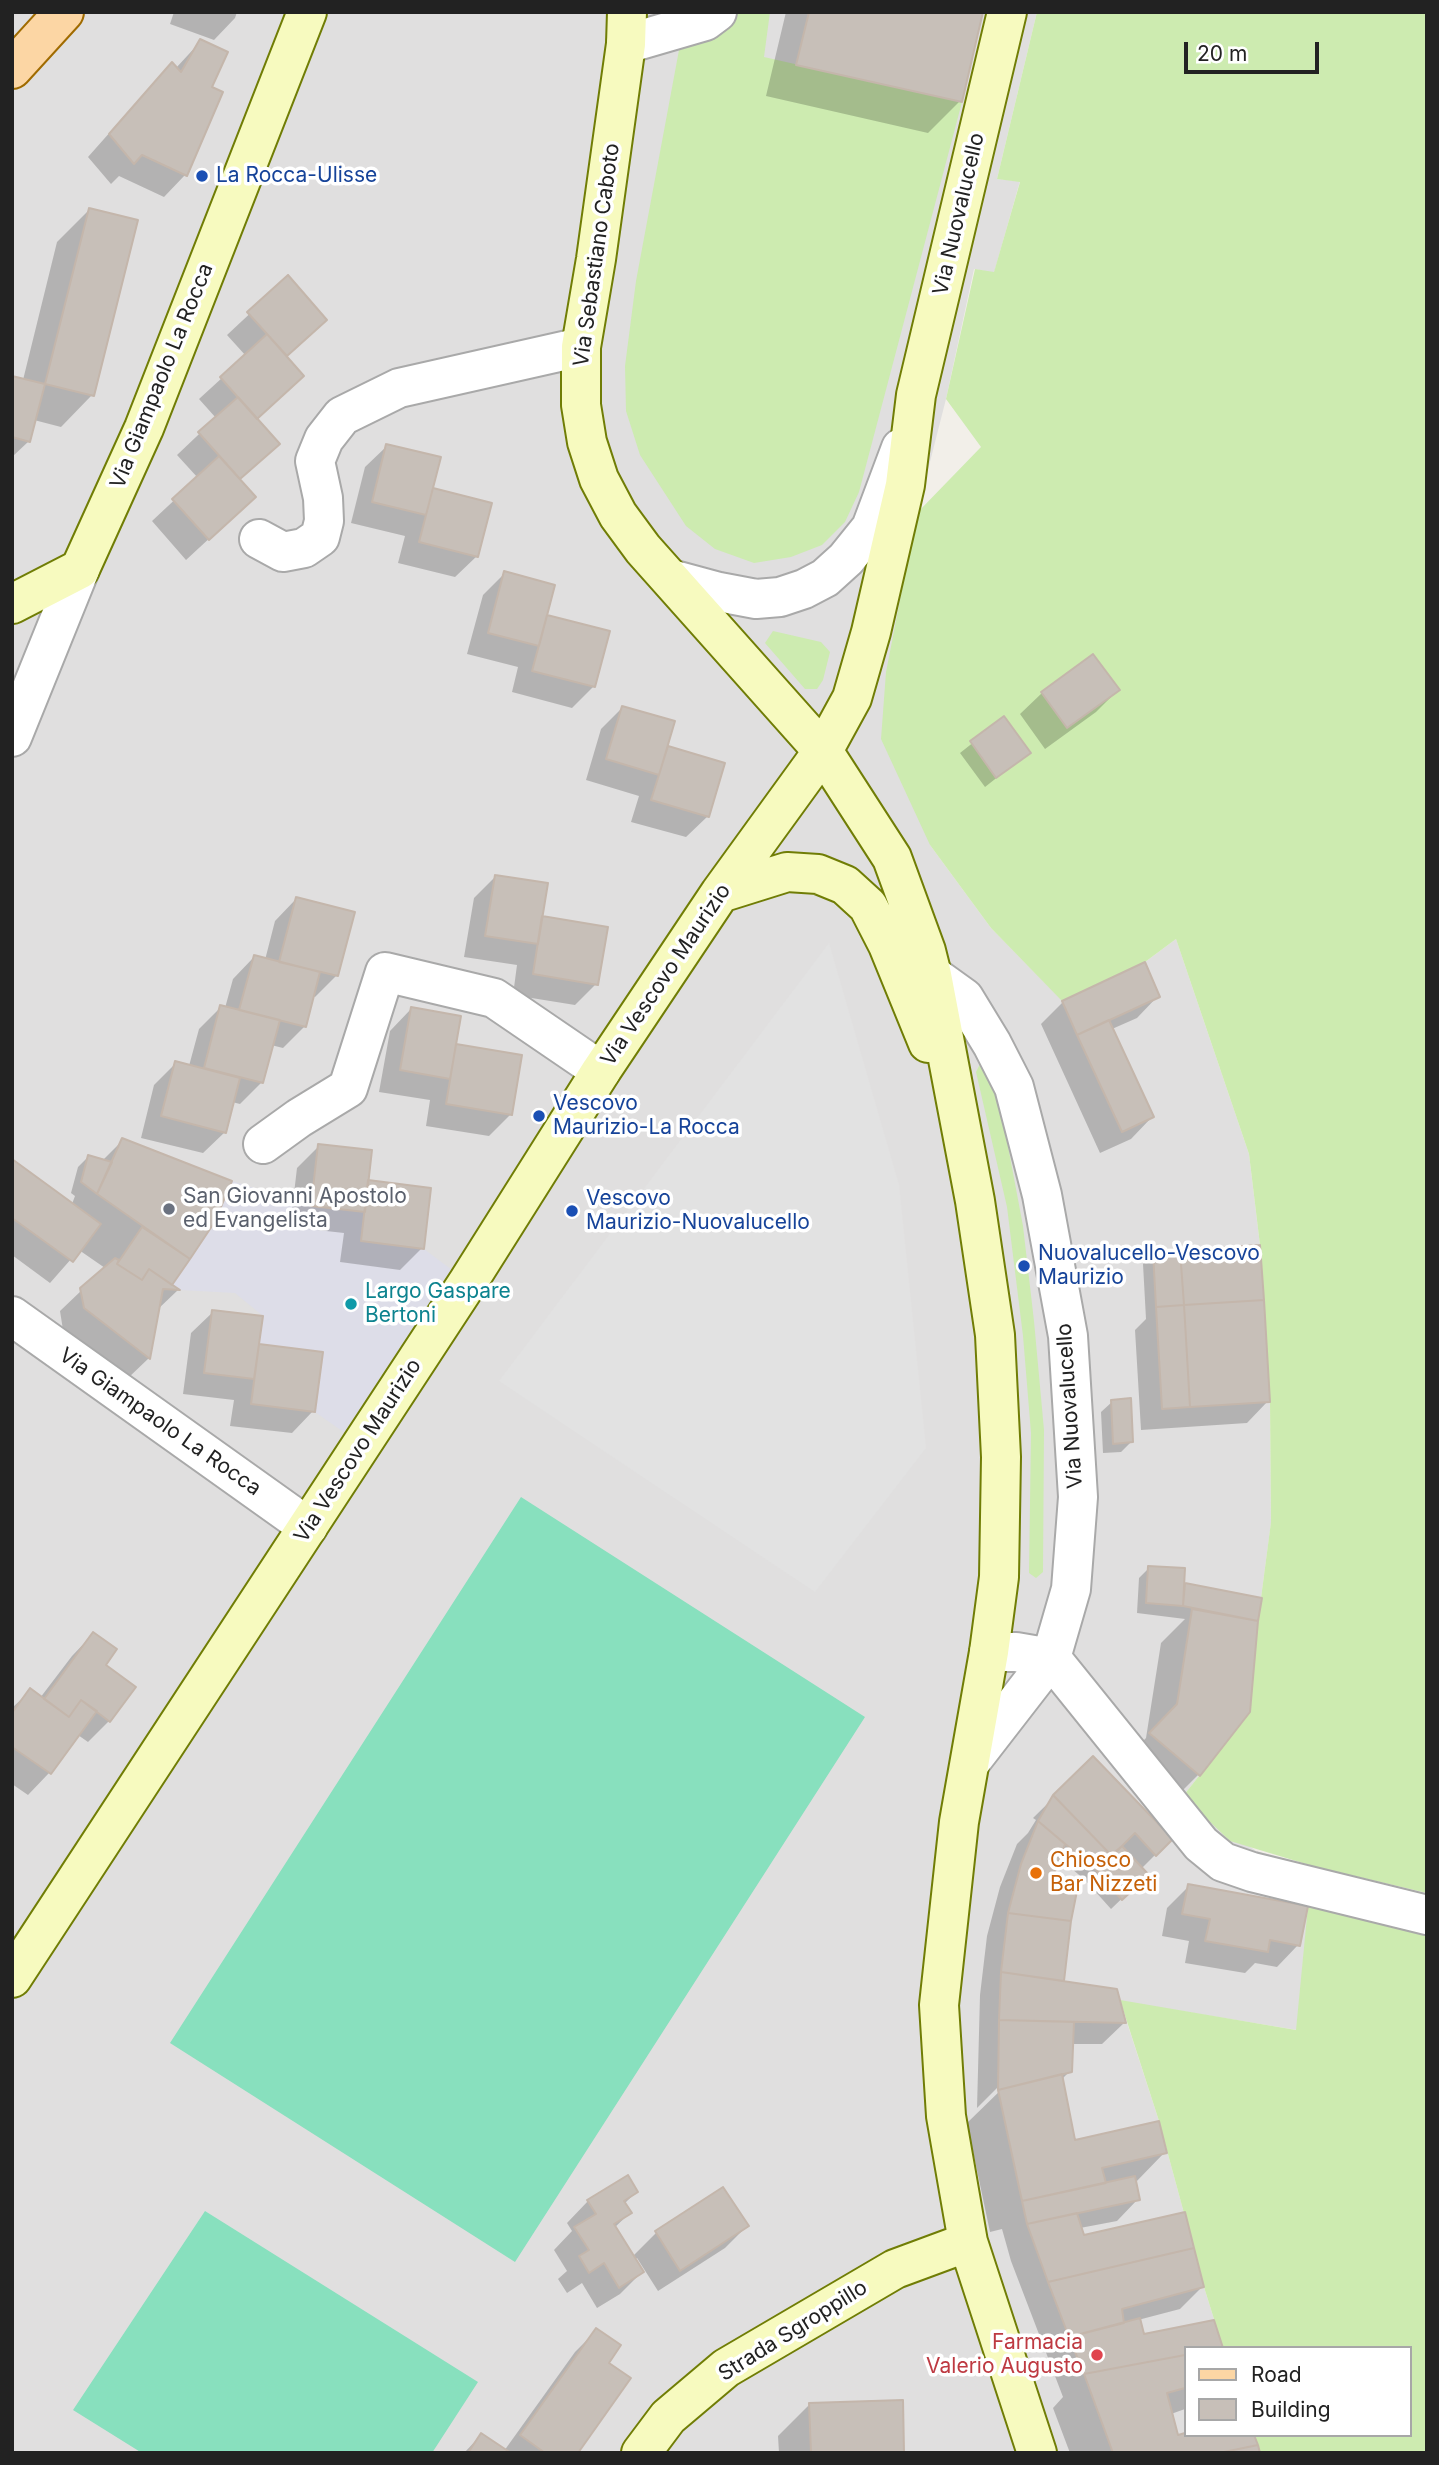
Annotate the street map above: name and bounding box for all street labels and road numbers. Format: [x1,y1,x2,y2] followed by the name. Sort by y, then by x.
[928,130,990,298] street label: Via Nuovalucello
[569,142,625,368] street label: Via Sebastiano Caboto
[105,260,219,492] street label: Via Giampaolo La Rocca
[596,879,736,1071] street label: Via Vescovo Maurizio
[1052,1322,1088,1490] street label: Via Nuovalucello
[54,1343,266,1501] street label: Via Giampaolo La Rocca
[289,1354,427,1548] street label: Via Vescovo Maurizio
[714,2275,872,2387] street label: Strada Sgroppillo

